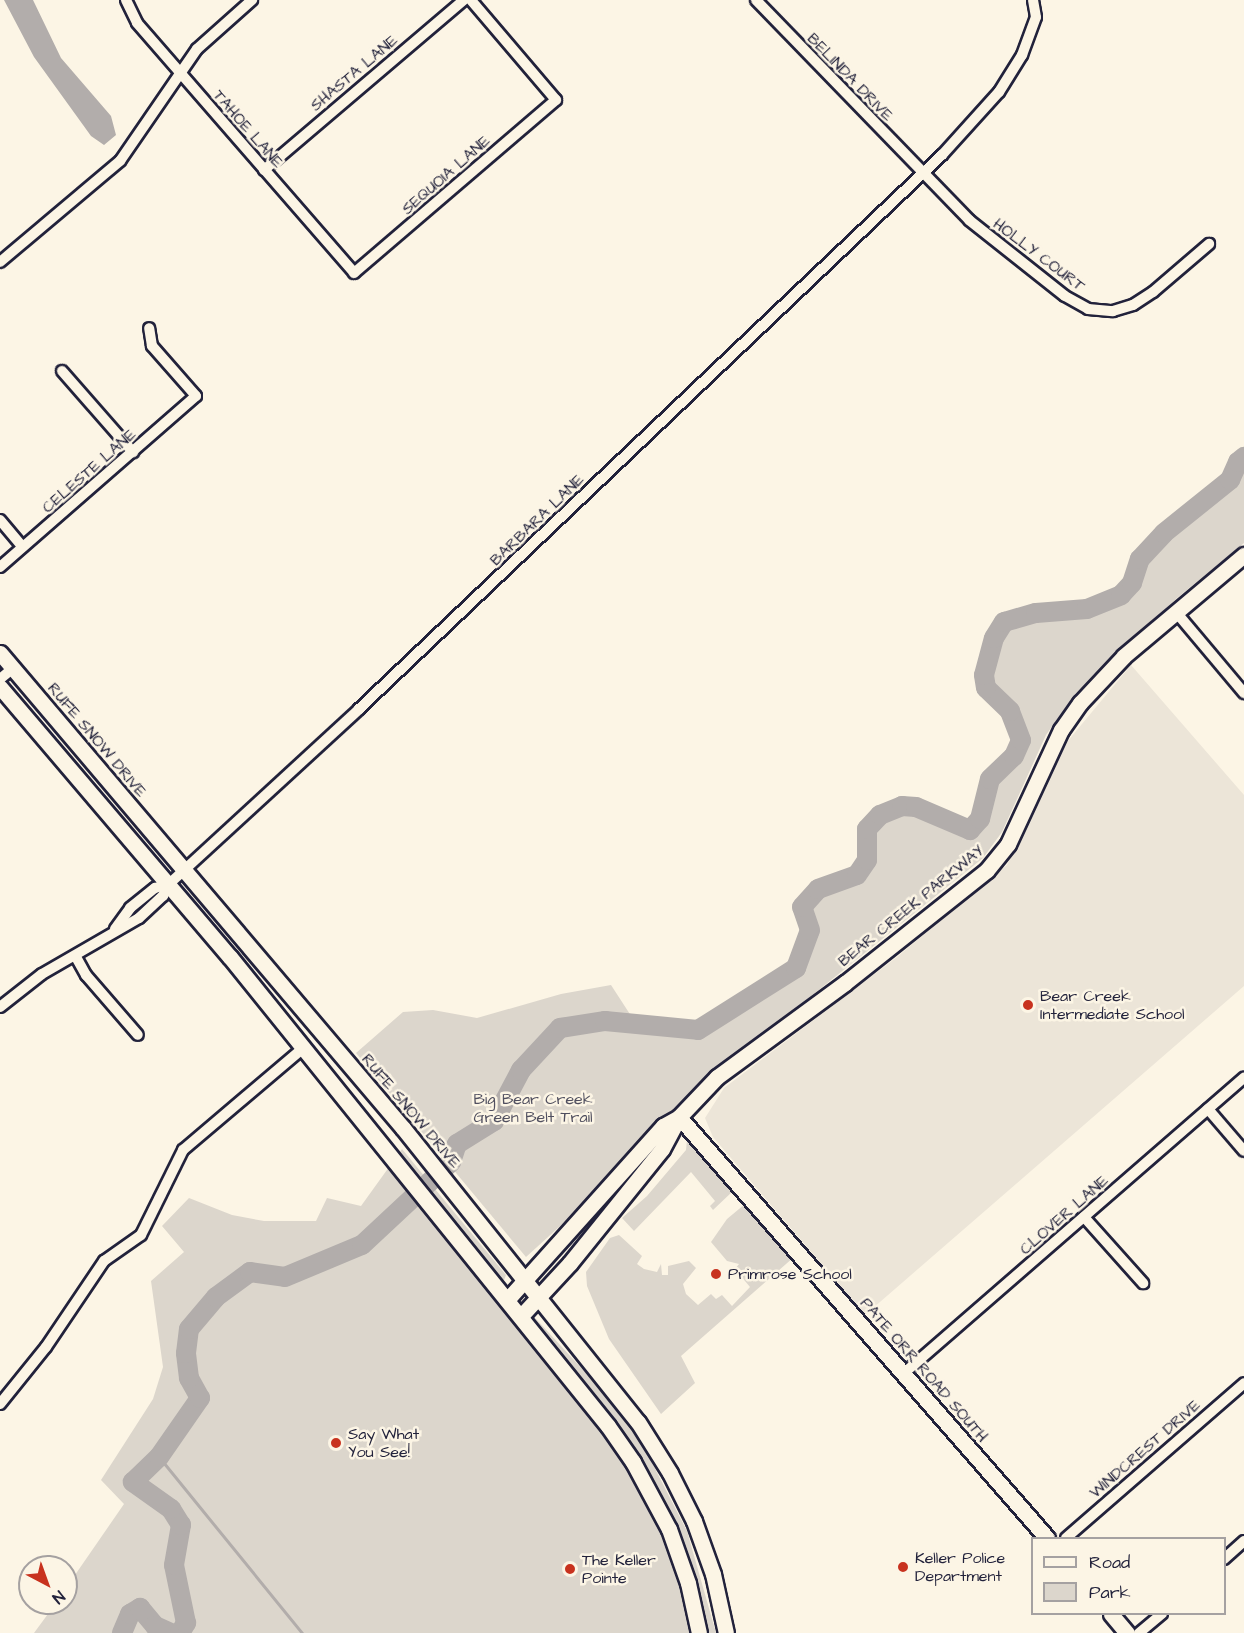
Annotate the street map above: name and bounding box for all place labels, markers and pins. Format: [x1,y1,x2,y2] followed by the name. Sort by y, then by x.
[1040,986,1185,1024] place label: Bear Creek Intermediate School
[1021,998,1035,1012] marker: Bear Creek Intermediate School
[728,1264,852,1284] place label: Primrose School
[709,1267,723,1281] marker: Primrose School
[348,1424,419,1462] place label: Say What You See!
[329,1436,343,1450] marker: Say What You See!
[915,1548,1005,1586] place label: Keller Police Department
[582,1550,656,1588] place label: The Keller Pointe
[896,1560,910,1574] marker: Keller Police Department
[563,1562,577,1576] marker: The Keller Pointe

